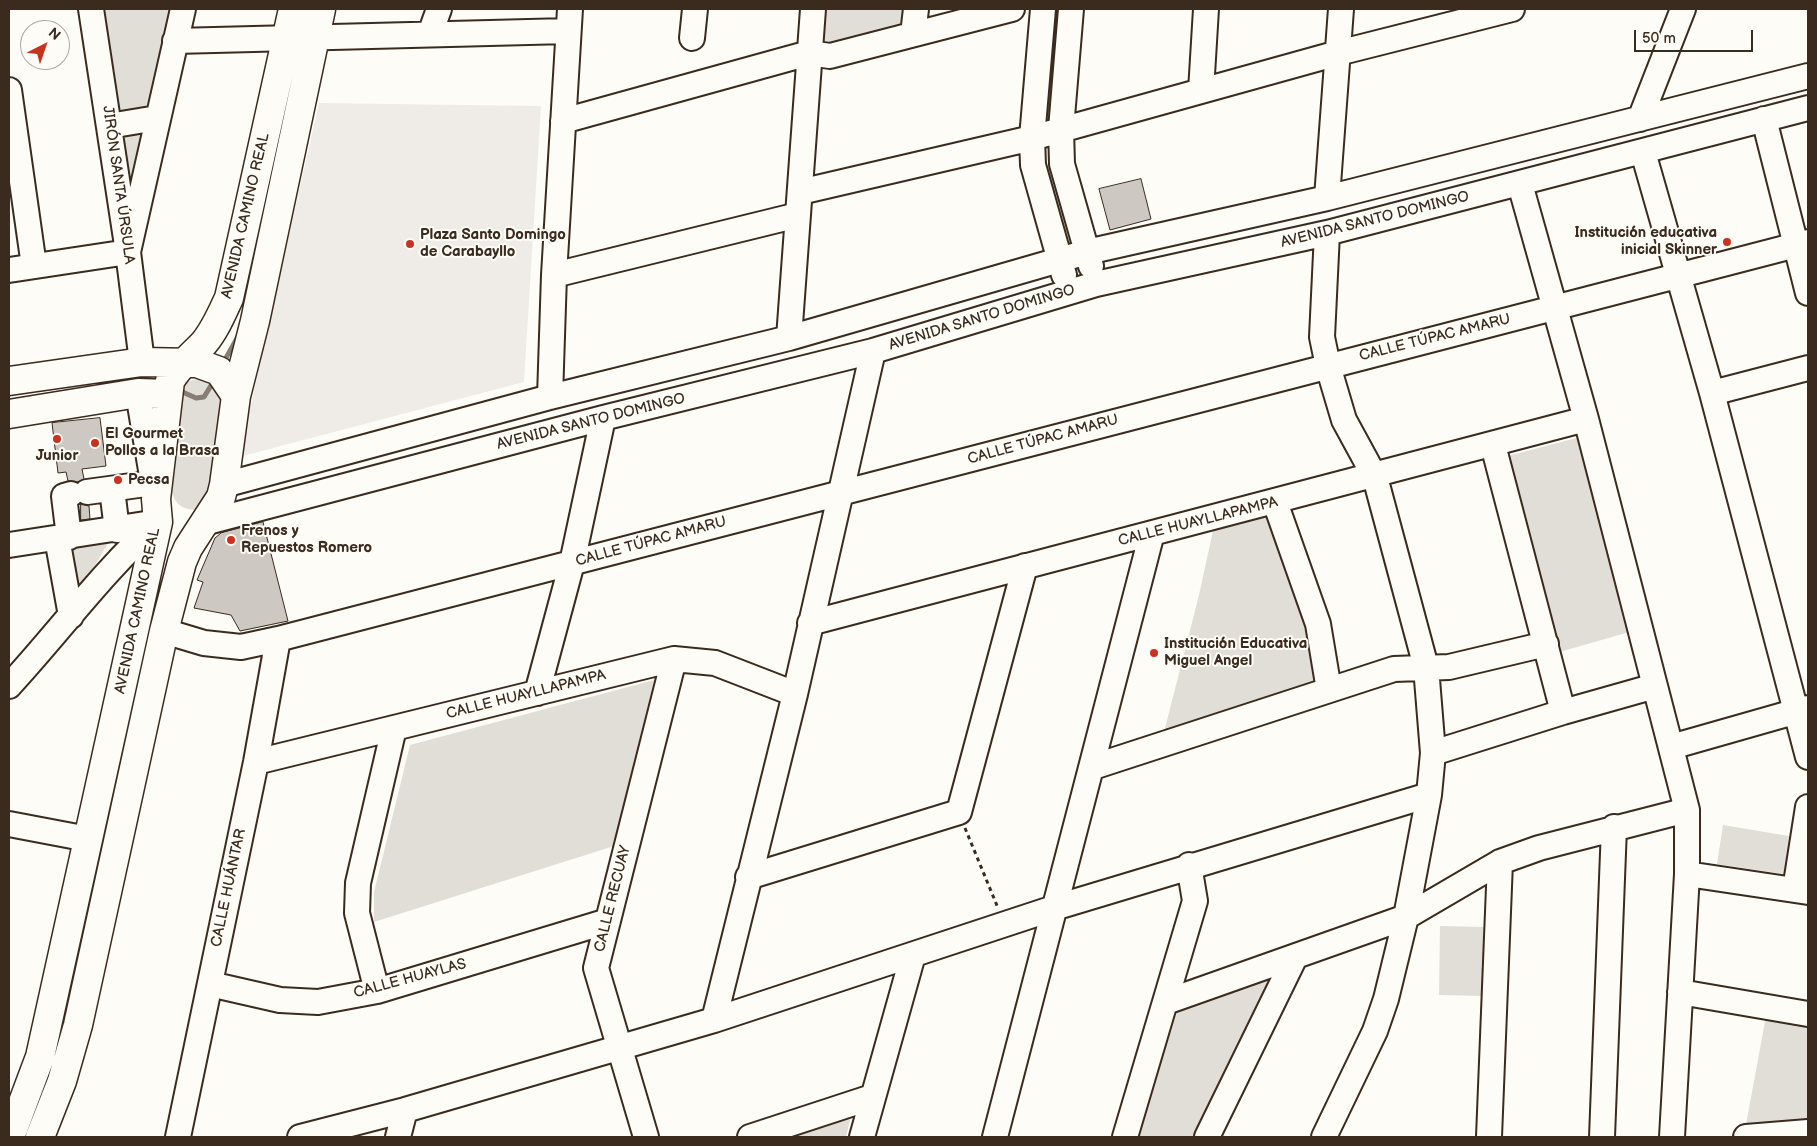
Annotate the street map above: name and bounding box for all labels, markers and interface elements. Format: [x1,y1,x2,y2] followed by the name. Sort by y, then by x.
[20,20,70,70] north arrow
[1637,20,1756,52] scale bar
[45,24,64,44] text: N
[1642,29,1676,48] text: 50 m
[98,105,138,265] street label: JIRÓN SANTA ÚRSULA
[218,132,274,300] street label: AVENIDA CAMINO REAL
[1279,188,1471,252] street label: AVENIDA SANTO DOMINGO
[1574,224,1717,259] place label: Institución educativa inicial Skinner
[420,226,566,261] place label: Plaza Santo Domingo de Carabayllo
[1721,236,1733,248] marker: Institución educativa inicial Skinner
[404,238,416,250] marker: Plaza Santo Domingo de Carabayllo
[887,281,1077,355] street label: AVENIDA SANTO DOMINGO
[1357,310,1513,366] street label: CALLE TÚPAC AMARU
[495,390,687,454] street label: AVENIDA SANTO DOMINGO
[966,411,1120,469] street label: CALLE TÚPAC AMARU
[105,425,220,460] place label: El Gourmet Pollos a la Brasa
[51,433,63,445] marker: Junior
[89,437,101,449] marker: El Gourmet Pollos a la Brasa
[36,447,78,465] place label: Junior
[128,471,170,489] place label: Pecsa
[112,474,124,486] marker: Pecsa
[1116,493,1280,551] street label: CALLE HUAYLLAPAMPA
[574,513,728,571] street label: CALLE TÚPAC AMARU
[241,522,372,557] place label: Frenos y Repuestos Romero
[112,526,164,696] street label: AVENIDA CAMINO REAL
[225,534,237,546] marker: Frenos y Repuestos Romero
[1164,635,1307,670] place label: Institución Educativa Miguel Angel
[1148,647,1160,659] marker: Institución Educativa Miguel Angel
[444,666,608,724] street label: CALLE HUAYLLAPAMPA
[208,827,250,949] street label: CALLE HUÁNTAR
[591,844,635,954] street label: CALLE RECUAY
[352,955,468,1003] street label: CALLE HUAYLAS

